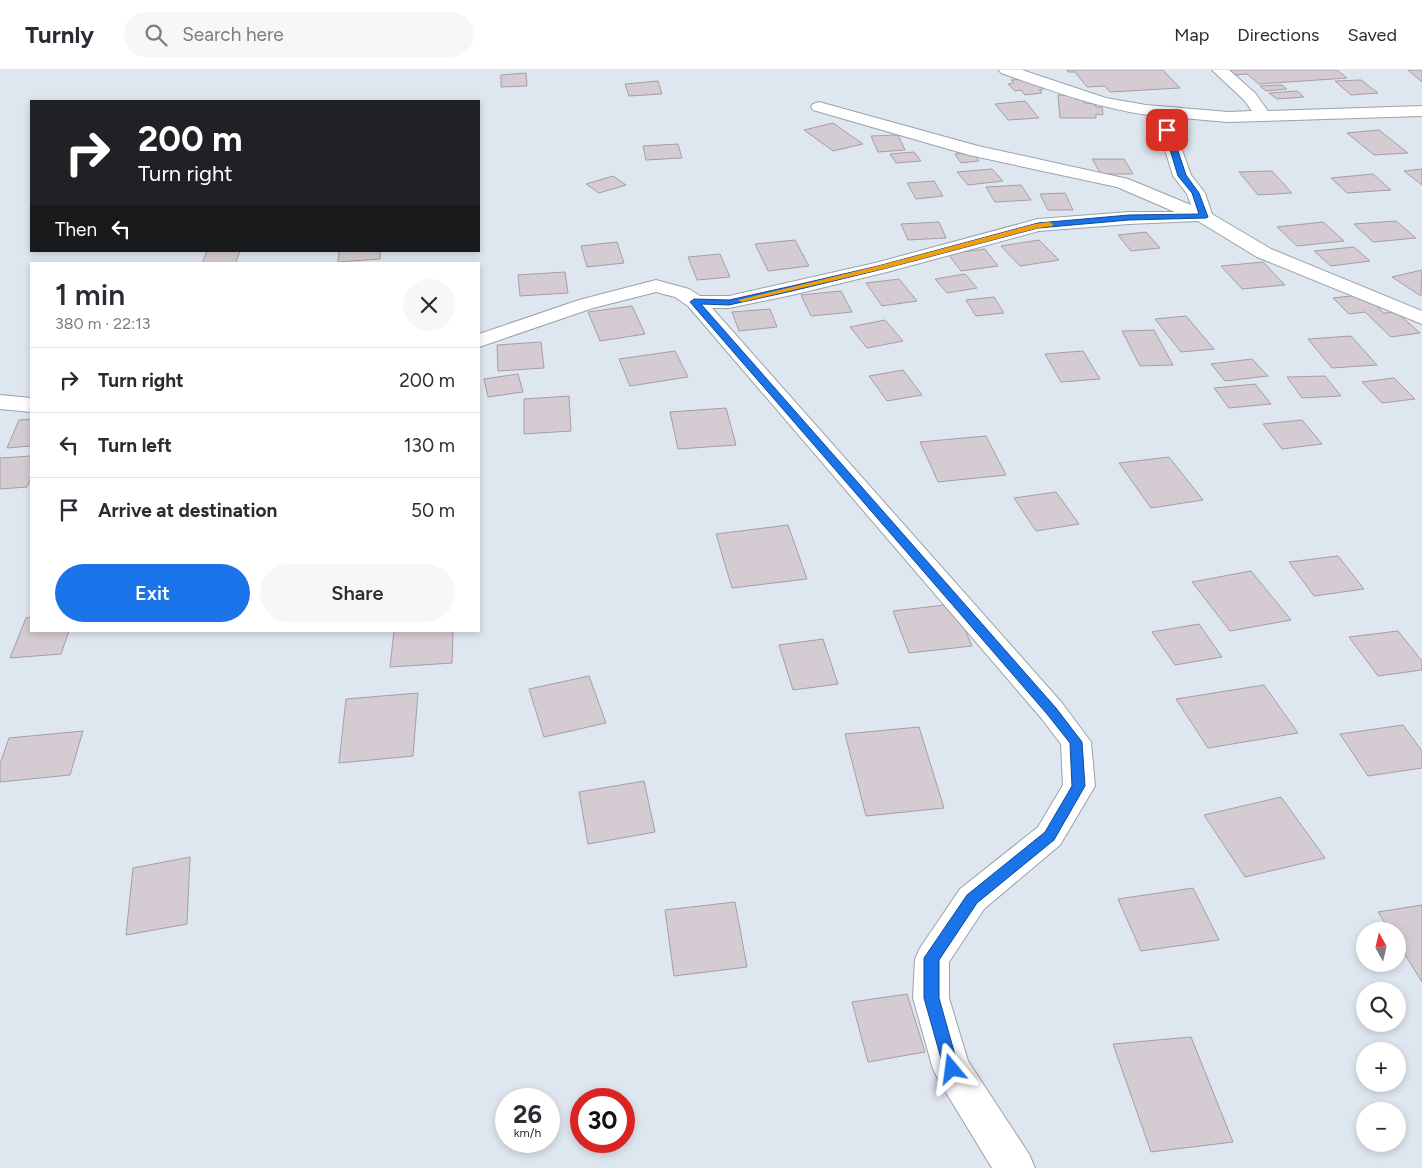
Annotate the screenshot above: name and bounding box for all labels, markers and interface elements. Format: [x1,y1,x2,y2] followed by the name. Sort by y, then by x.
[124,12,474,57] search box
[25,20,94,49] text: Turnly
[142,21,170,49] icon: search
[182,23,284,46] text: Search here
[1174,24,1209,46] text: Map
[1237,24,1319,46] text: Directions
[1347,24,1397,46] text: Saved
[1146,109,1188,151] pin
[1153,116,1181,144] icon: arrive
[138,118,242,160] text: 200 m
[55,120,120,185] icon: right
[138,160,233,187] text: Turn right
[107,215,135,243] icon: left
[55,218,97,241] text: Then
[55,276,125,313] text: 1 min
[403,279,455,331] button: close
[55,314,151,333] text: 380 m · 22:13
[55,366,83,394] icon: right
[98,369,184,392] text: Turn right
[399,369,455,392] text: 200 m
[55,431,83,459] icon: left
[98,434,172,457] text: Turn left
[404,434,455,457] text: 130 m
[55,496,83,524] icon: arrive
[98,499,277,522] text: Arrive at destination
[411,499,455,522] text: 50 m
[55,564,250,622] button: Exit
[260,564,455,622] button: Share
[1356,922,1406,972] north arrow
[1356,922,1406,1152] map controls
[1356,982,1406,1032] button: search
[925,1042,977,1094] position arrow
[1356,1042,1406,1092] button: +
[570,1088,635,1153] speed limit sign: 30
[513,1099,542,1129] text: 26
[1356,1102,1406,1152] button: −
[514,1126,541,1140] text: km/h

